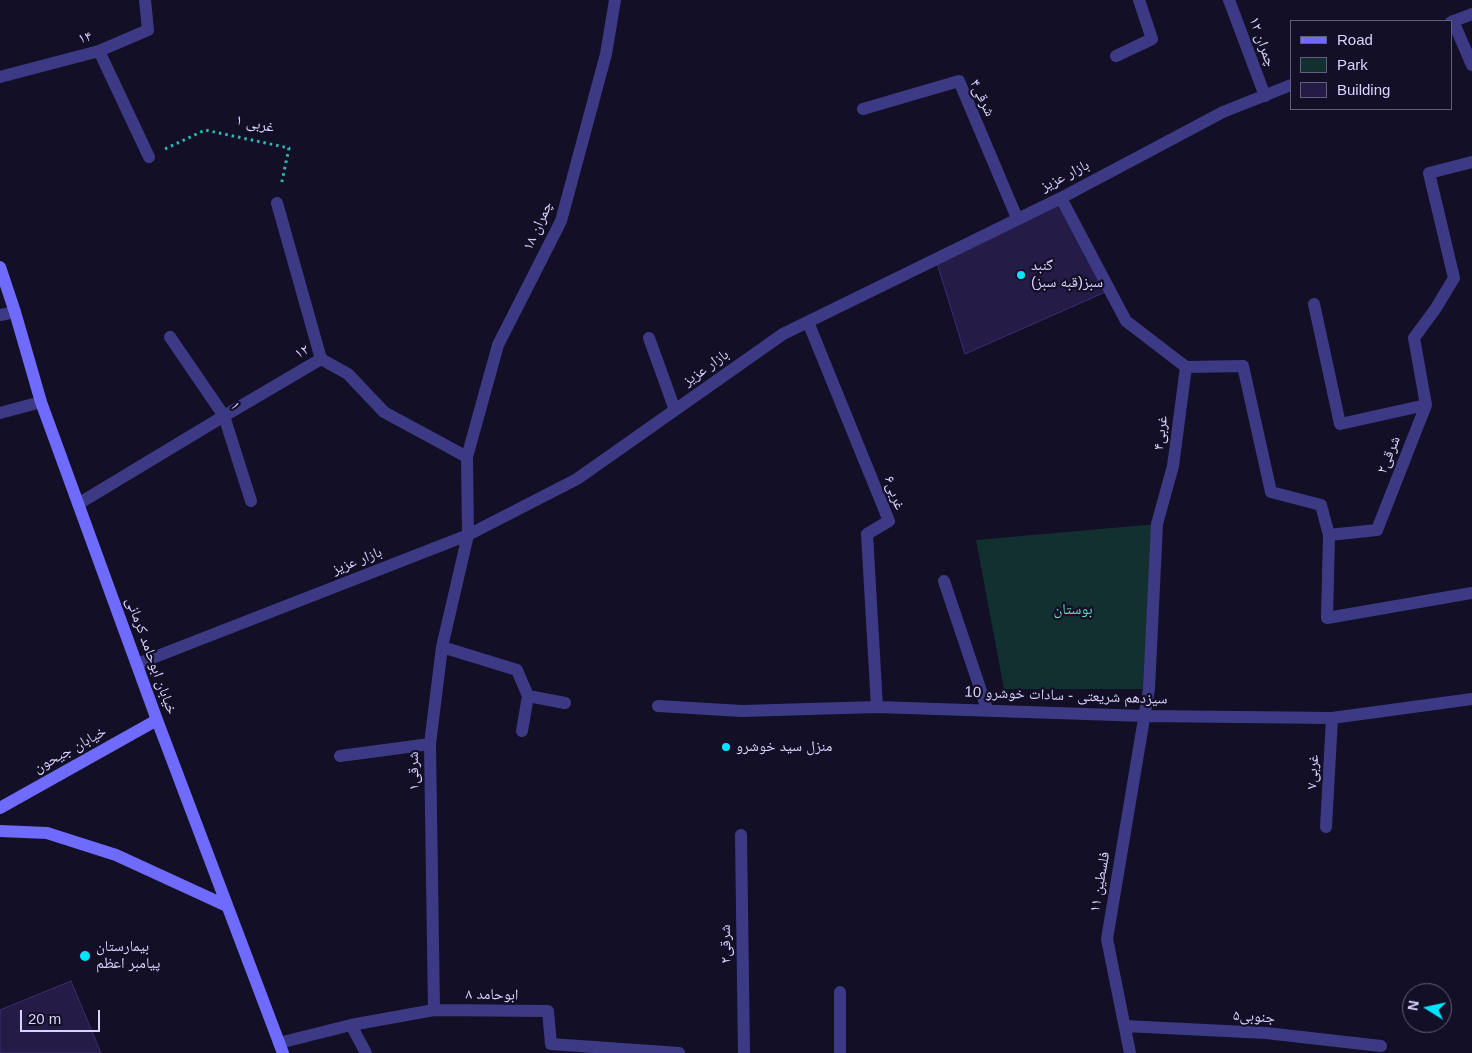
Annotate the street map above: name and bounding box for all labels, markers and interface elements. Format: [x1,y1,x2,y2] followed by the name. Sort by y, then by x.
[1245,15,1279,69] street label: چمران ۱۲
[1290,20,1452,110] legend
[76,27,94,49] street label: ۱۴
[1337,31,1373,48] text: Road
[1337,56,1368,73] text: Park
[965,76,999,120] street label: شرقی۴
[1337,81,1390,98] text: Building
[234,111,276,137] street label: ۱ غربی
[1038,156,1092,196] street label: بازار عزیز
[519,199,557,253] street label: چمران ۱۸
[1031,257,1103,292] place label: گنبد سبز(قبه سبز)
[1015,269,1027,281] marker: گنبد سبز(قبه سبز)
[292,341,312,363] street label: ۱۲
[680,346,732,390] street label: بازار عزیز
[225,399,245,413] street label: ۱
[1150,415,1172,451] street label: غربی۴
[1373,433,1405,477] street label: شرقی۲
[880,474,908,512] street label: غربی۶
[329,543,385,579] street label: بازار عزیز
[121,595,181,717] street label: خیابان ابوحامد کرمانی
[1054,601,1092,619] park label: بوستان
[964,683,1168,709] street label: سیزدهم شریعتی - سادات خوشرو 10
[30,723,110,777] street label: خیابان جیحون
[736,738,832,756] place label: منزل سید خوشرو
[720,741,732,753] marker: منزل سید خوشرو
[405,751,423,791] street label: شرقی۱
[1303,754,1323,790] street label: غربی۷
[1086,850,1114,914] street label: فلسطین ۱۱
[717,924,735,964] street label: شرقی۲
[96,938,160,973] place label: بیمارستان پیامبر اعظم
[78,949,92,963] marker: بیمارستان پیامبر اعظم
[1402,983,1452,1033] north arrow
[465,986,519,1004] street label: ابوحامد ۸
[1404,999,1422,1012] text: N
[22,1000,102,1032] scale bar
[1232,1007,1276,1027] street label: جنوبی۵
[28,1010,61,1027] text: 20 m

